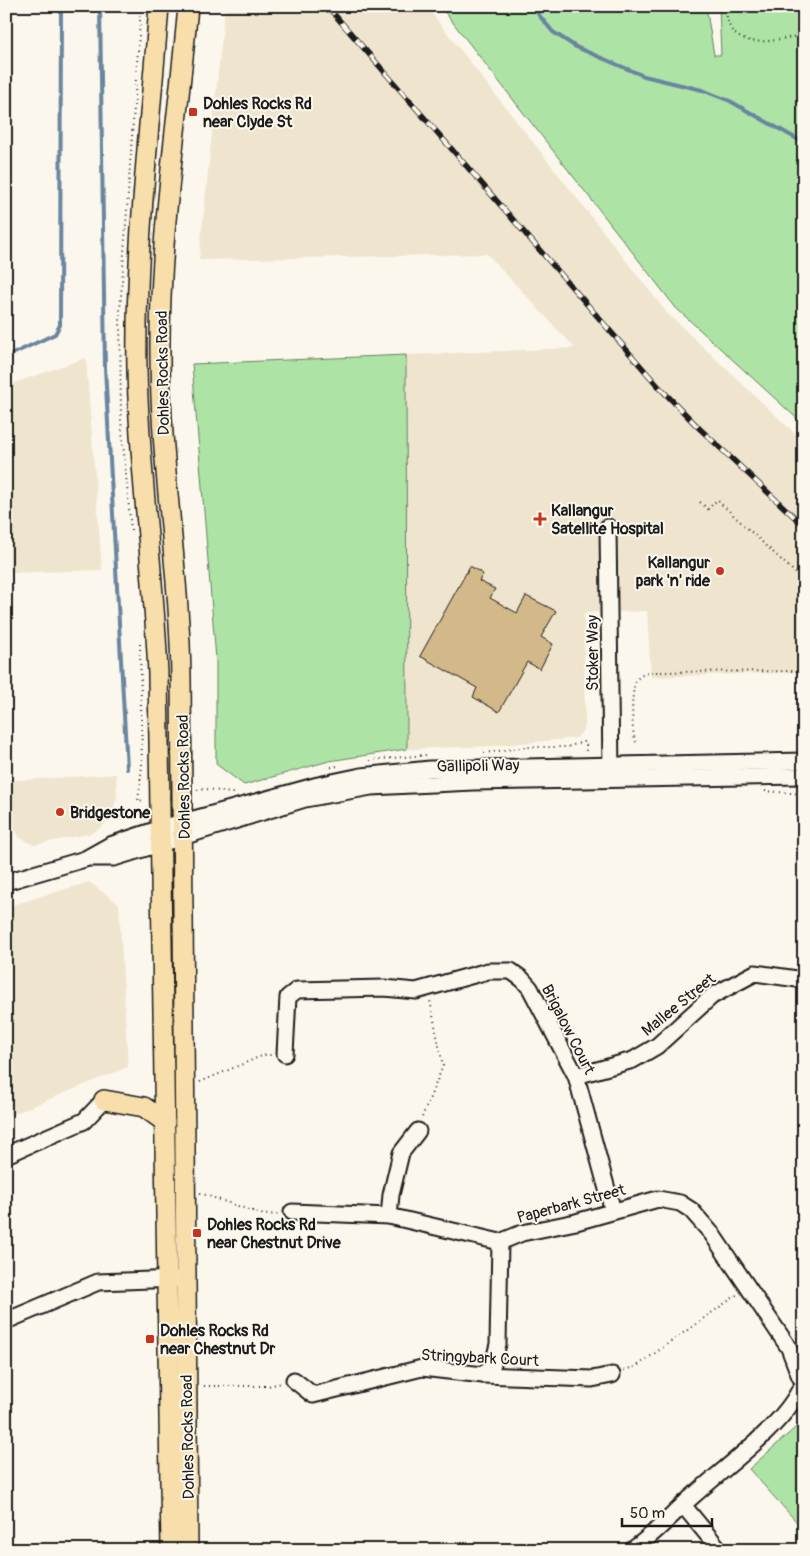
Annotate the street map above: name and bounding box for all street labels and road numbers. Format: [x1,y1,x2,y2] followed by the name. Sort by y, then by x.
[152,310,174,436] street label: Dohles Rocks Road
[583,615,603,691] street label: Stoker Way
[173,714,195,840] street label: Dohles Rocks Road
[436,755,520,777] street label: Gallipoli Way
[638,969,720,1041] street label: Mallee Street
[537,981,600,1078] street label: Brigalow Court
[515,1180,628,1228] street label: Paperbark Street
[421,1345,540,1371] street label: Stringybark Court
[177,1374,199,1500] street label: Dohles Rocks Road

